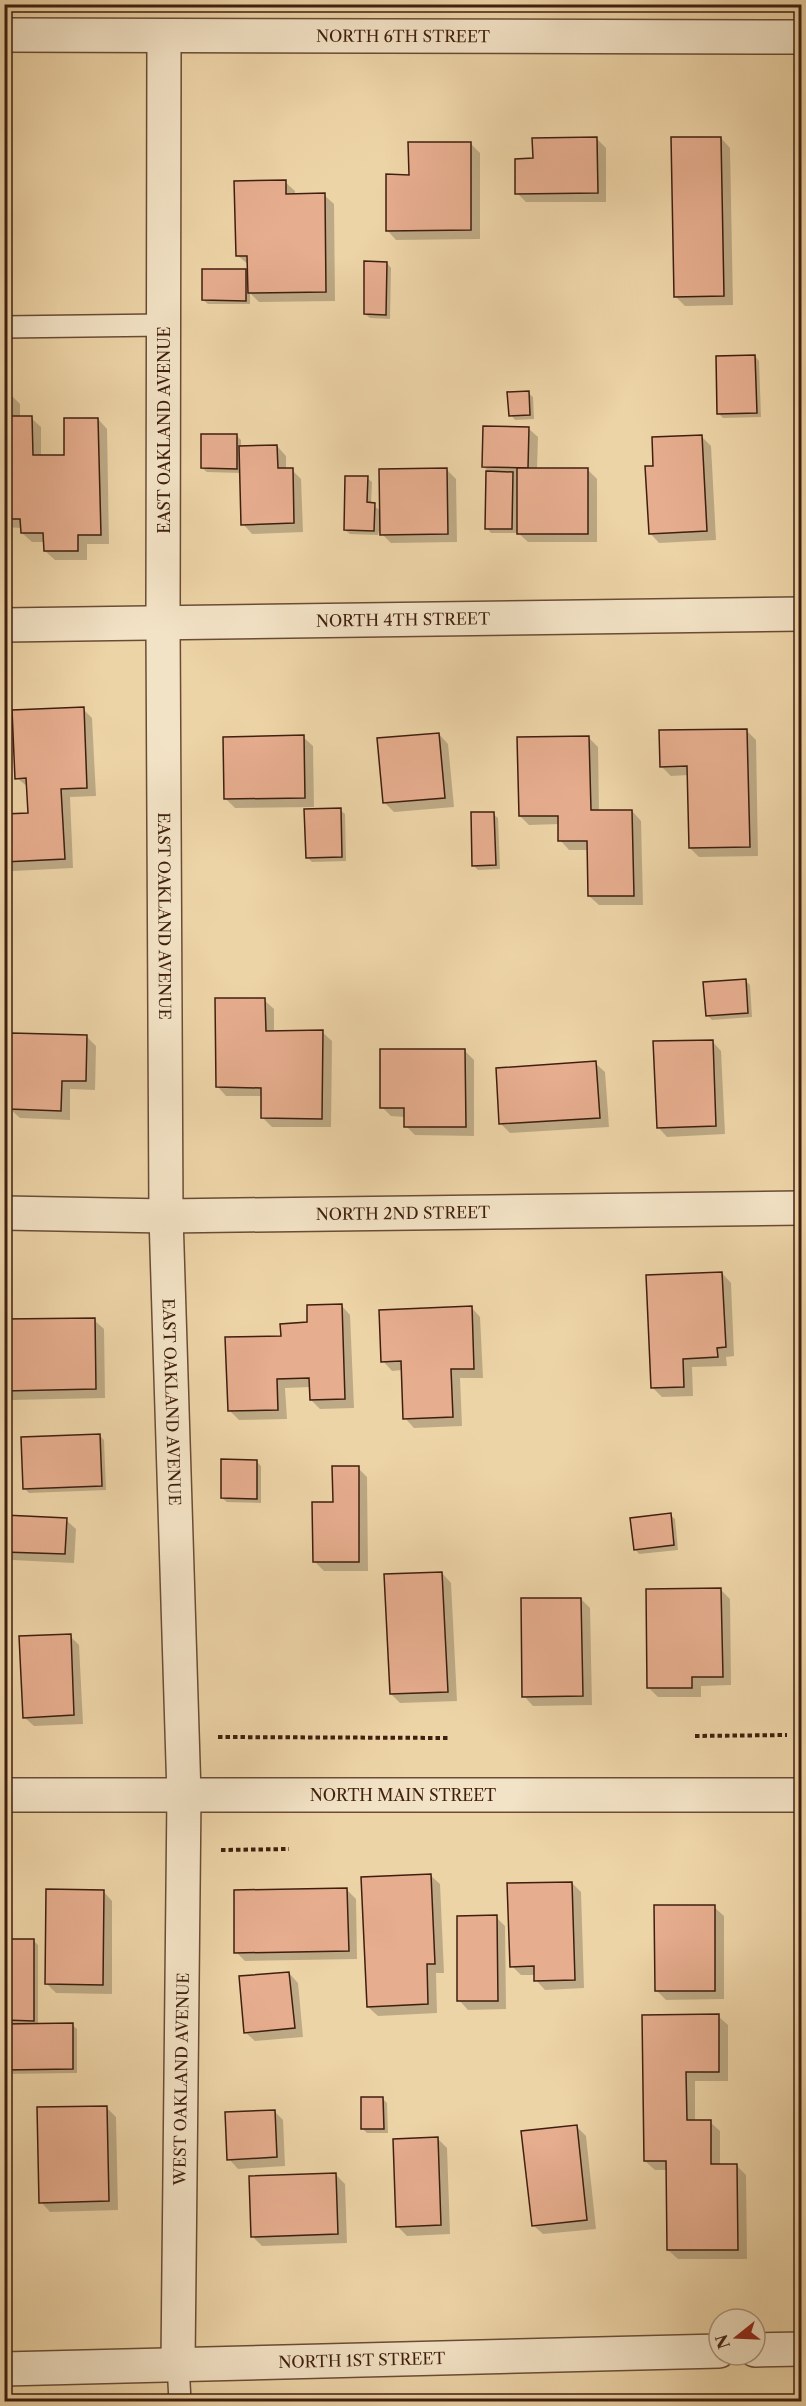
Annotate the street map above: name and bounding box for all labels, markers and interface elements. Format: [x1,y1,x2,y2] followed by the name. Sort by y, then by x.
[316,26,490,46] street label: NORTH 6TH STREET
[154,326,174,534] street label: EAST OAKLAND AVENUE
[316,608,490,631] street label: NORTH 4TH STREET
[154,812,175,1020] street label: EAST OAKLAND AVENUE
[316,1202,490,1224] street label: NORTH 2ND STREET
[159,1298,185,1506] street label: EAST OAKLAND AVENUE
[310,1785,496,1805] street label: NORTH MAIN STREET
[169,1972,193,2187] street label: WEST OAKLAND AVENUE
[707,2307,767,2367] north arrow
[711,2332,734,2351] text: N
[278,2348,446,2372] street label: NORTH 1ST STREET

